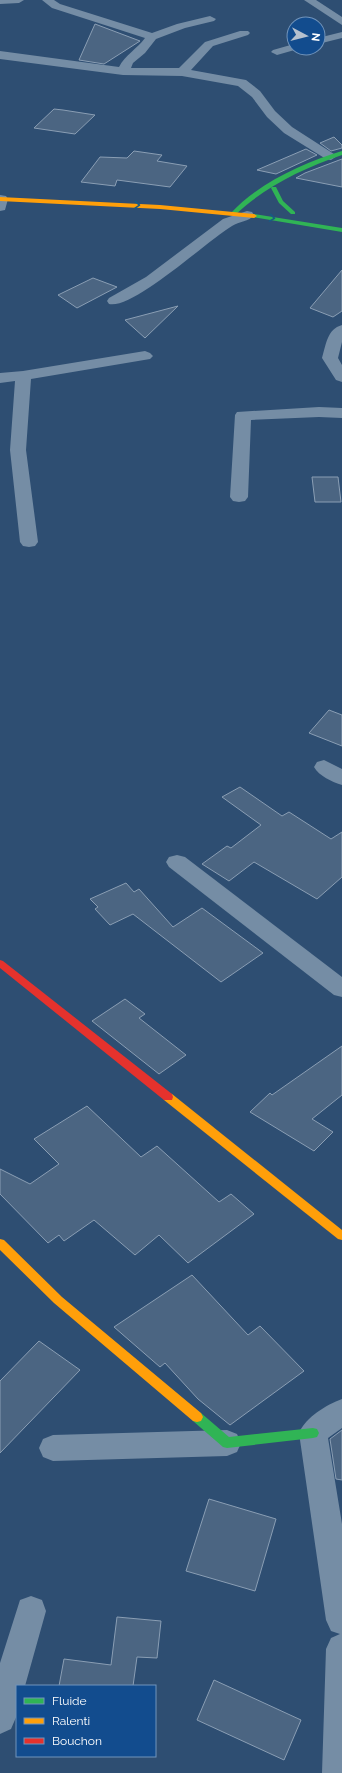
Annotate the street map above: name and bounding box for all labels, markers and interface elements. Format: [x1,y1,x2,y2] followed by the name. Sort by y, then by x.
[286,16,326,56] north arrow
[308,32,322,42] text: N
[134,201,140,210] one-way arrow
[269,214,275,222] one-way arrow
[16,1685,156,1757] legend
[52,1694,87,1708] text: Fluide
[52,1714,90,1728] text: Ralenti
[52,1734,102,1748] text: Bouchon

